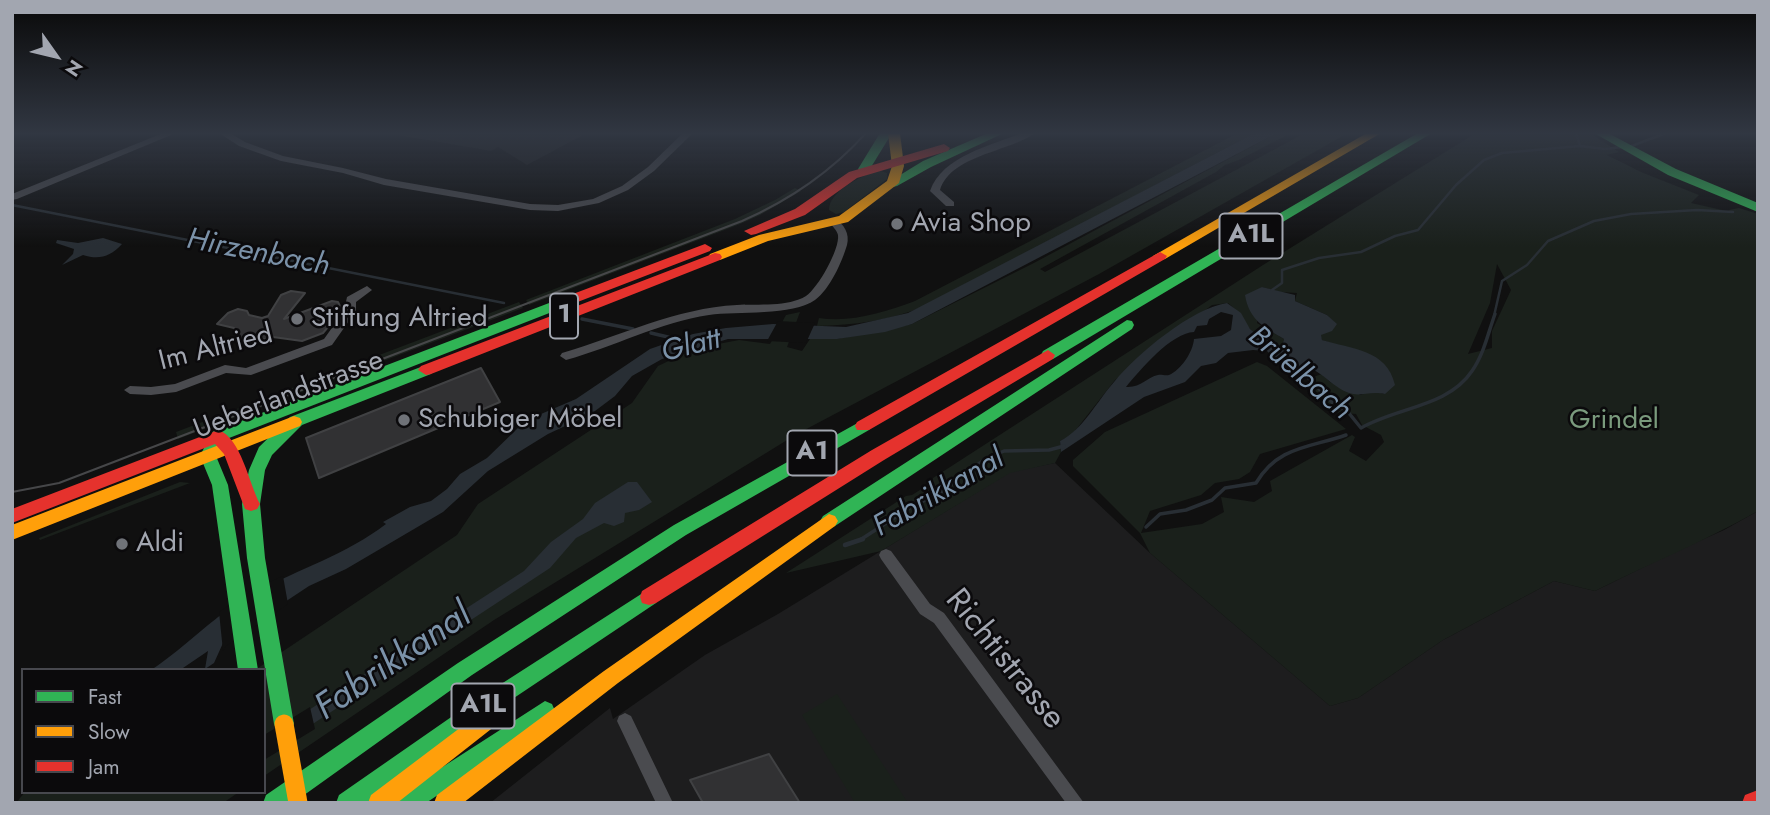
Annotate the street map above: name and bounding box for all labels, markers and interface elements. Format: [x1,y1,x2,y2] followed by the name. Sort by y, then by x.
[21,21,91,91] north arrow
[58,54,89,82] text: N
[911,207,1031,241] place label: Avia Shop
[1220,214,1282,258] road number: A1L
[889,216,905,232] marker: Avia Shop
[183,223,333,285] water label: Hirzenbach
[550,294,578,338] road number: 1
[311,302,488,336] place label: Stiftung Altried
[289,311,305,327] marker: Stiftung Altried
[156,319,276,379] street label: Im Altried
[1240,319,1358,429] water label: Brüelbach
[658,322,724,372] water label: Glatt
[189,344,389,448] street label: Ueberlandstrasse
[418,403,623,437] place label: Schubiger Möbel
[1569,404,1659,438] park label: Grindel
[396,412,412,428] marker: Schubiger Möbel
[788,430,836,475] road number: A1
[867,442,1011,546] water label: Fabrikkanal
[136,527,184,561] place label: Aldi
[114,536,130,552] marker: Aldi
[936,582,1072,738] street label: Richtistrasse
[307,595,481,731] water label: Fabrikkanal
[21,668,266,794] legend
[88,682,121,712] text: Fast
[452,684,514,728] road number: A1L
[88,717,130,747] text: Slow
[88,752,120,782] text: Jam

